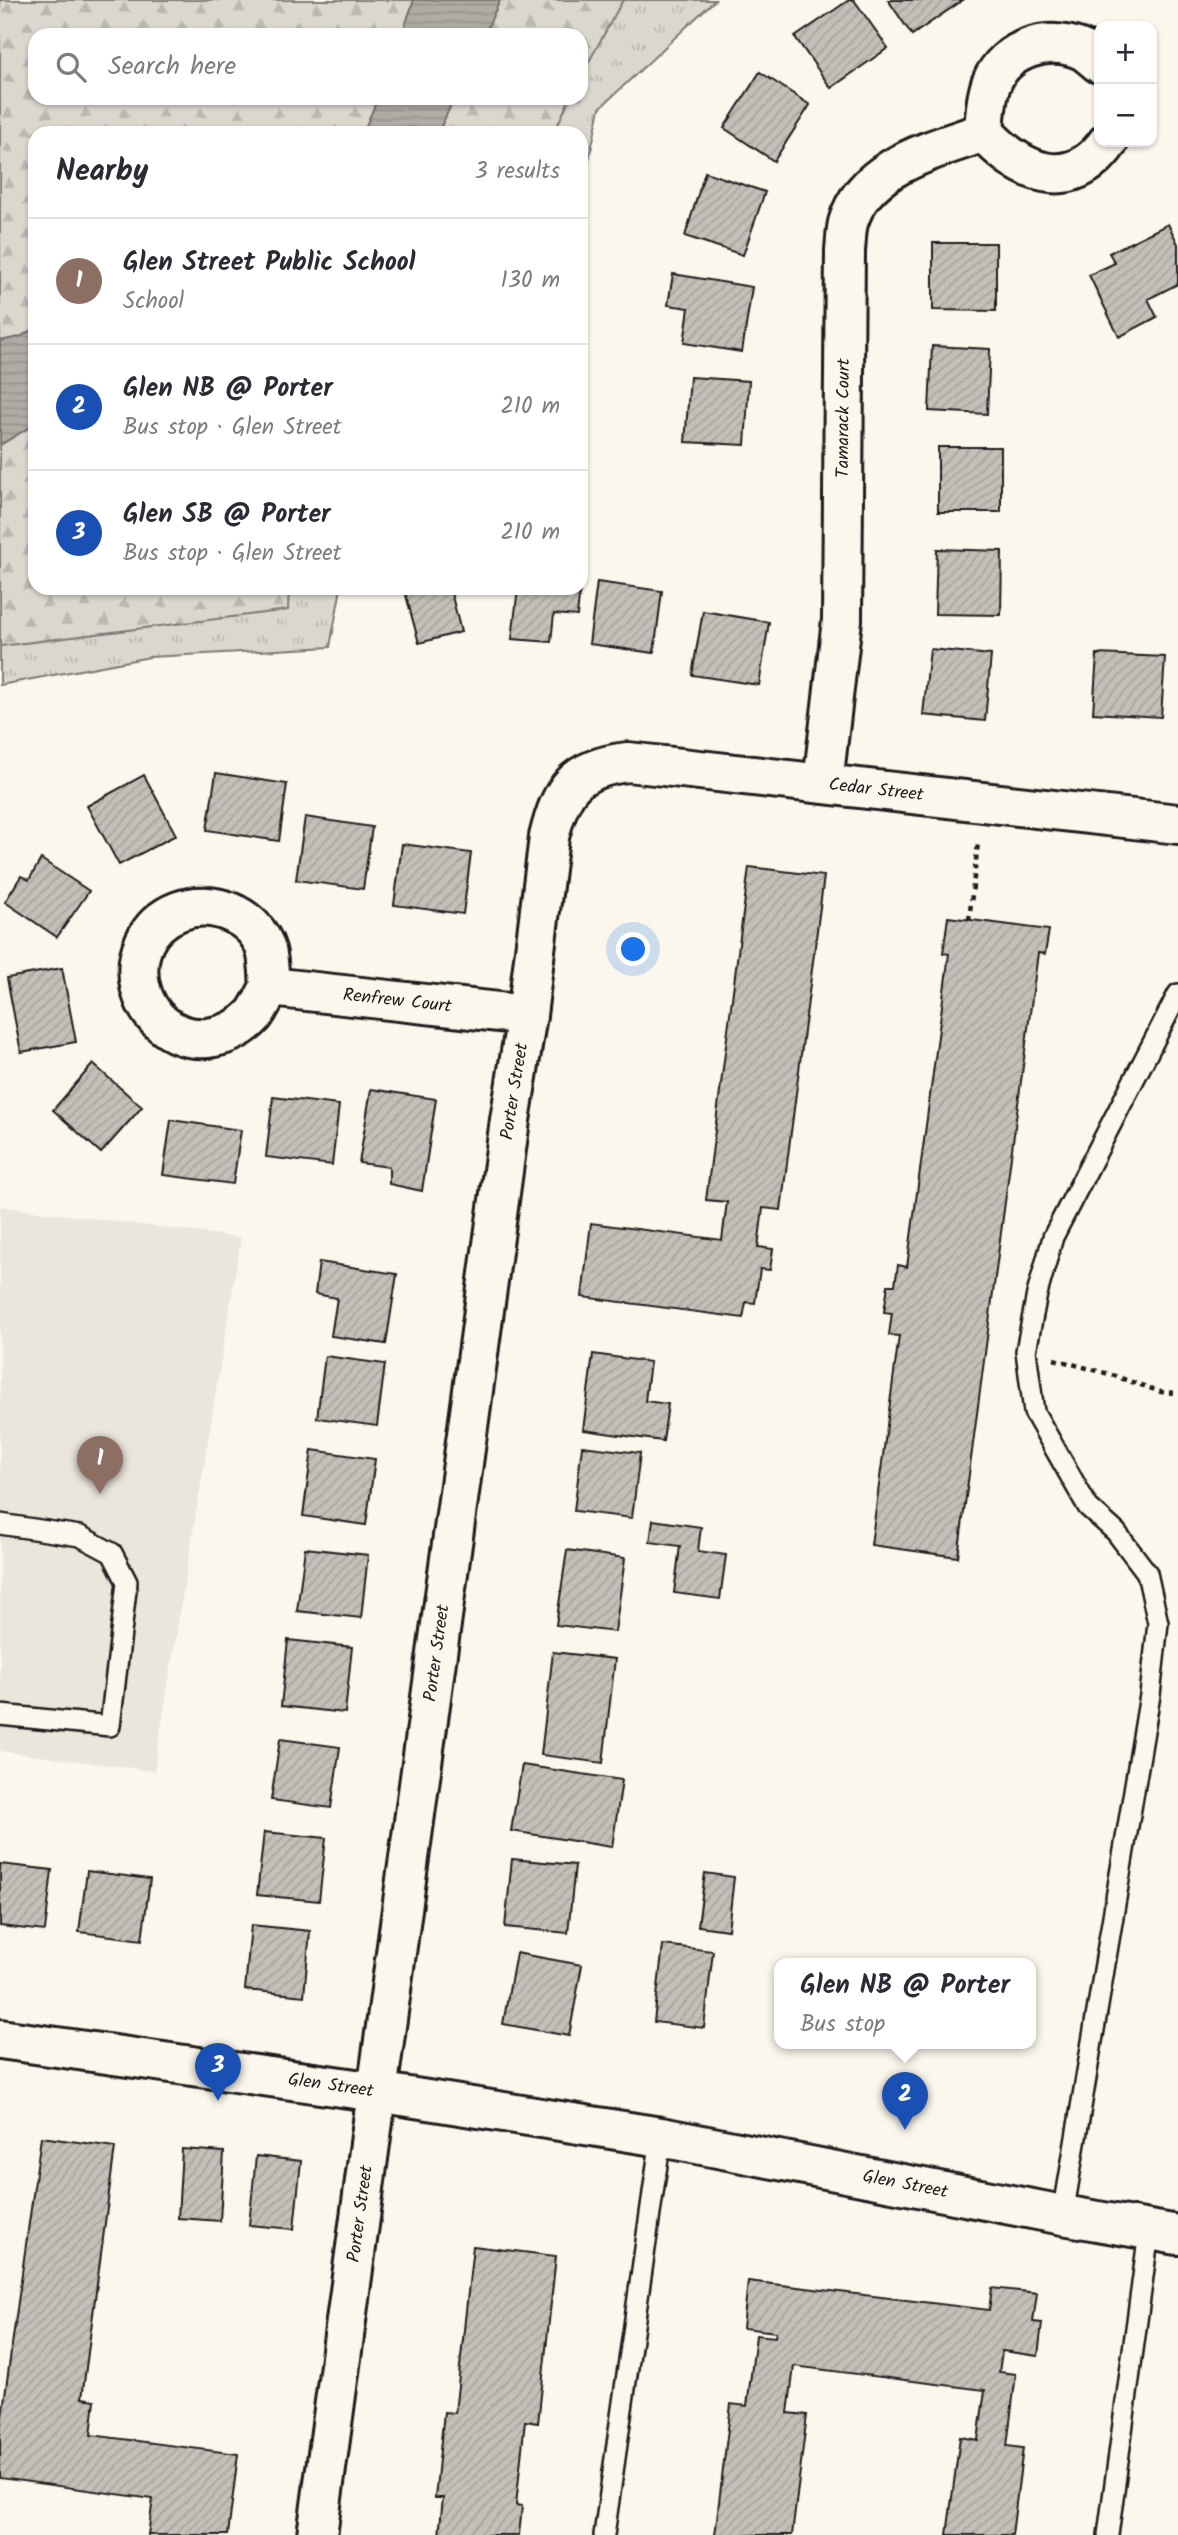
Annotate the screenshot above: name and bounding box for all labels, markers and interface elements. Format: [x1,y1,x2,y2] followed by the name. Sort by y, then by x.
[1094,21,1157,147] map controls
[1094,21,1157,84] button: +
[28,28,588,105] search box
[108,46,236,88] text: Search here
[52,48,90,86] icon: search
[1094,84,1157,147] button: −
[56,148,148,196] text: Nearby
[474,154,560,190] text: 3 results
[123,242,416,284] text: Glen Street Public School
[76,263,82,299] text: 1
[501,263,560,299] text: 130 m
[123,284,184,320] text: School
[829,357,859,478] street label: Tamarack Court
[123,368,333,410] text: Glen NB @ Porter
[72,389,86,425] text: 2
[500,389,560,425] text: 210 m
[123,410,342,446] text: Bus stop · Glen Street
[123,494,331,536] text: Glen SB @ Porter
[73,515,85,551] text: 3
[500,515,560,551] text: 210 m
[123,536,342,572] text: Bus stop · Glen Street
[827,770,926,810] street label: Cedar Street
[616,932,650,966] your location
[341,981,454,1021] street label: Renfrew Court
[493,1040,537,1142] street label: Porter Street
[77,1436,123,1494] pin: 1
[416,1602,458,1704] street label: Porter Street
[774,1958,1036,2049] popup
[800,1965,1010,2007] text: Glen NB @ Porter
[800,2007,885,2043] text: Bus stop
[195,2043,241,2101] pin: 3
[286,2065,376,2106] street label: Glen Street
[882,2072,928,2130] pin: 2
[340,2162,382,2264] street label: Porter Street
[860,2162,951,2207] street label: Glen Street

